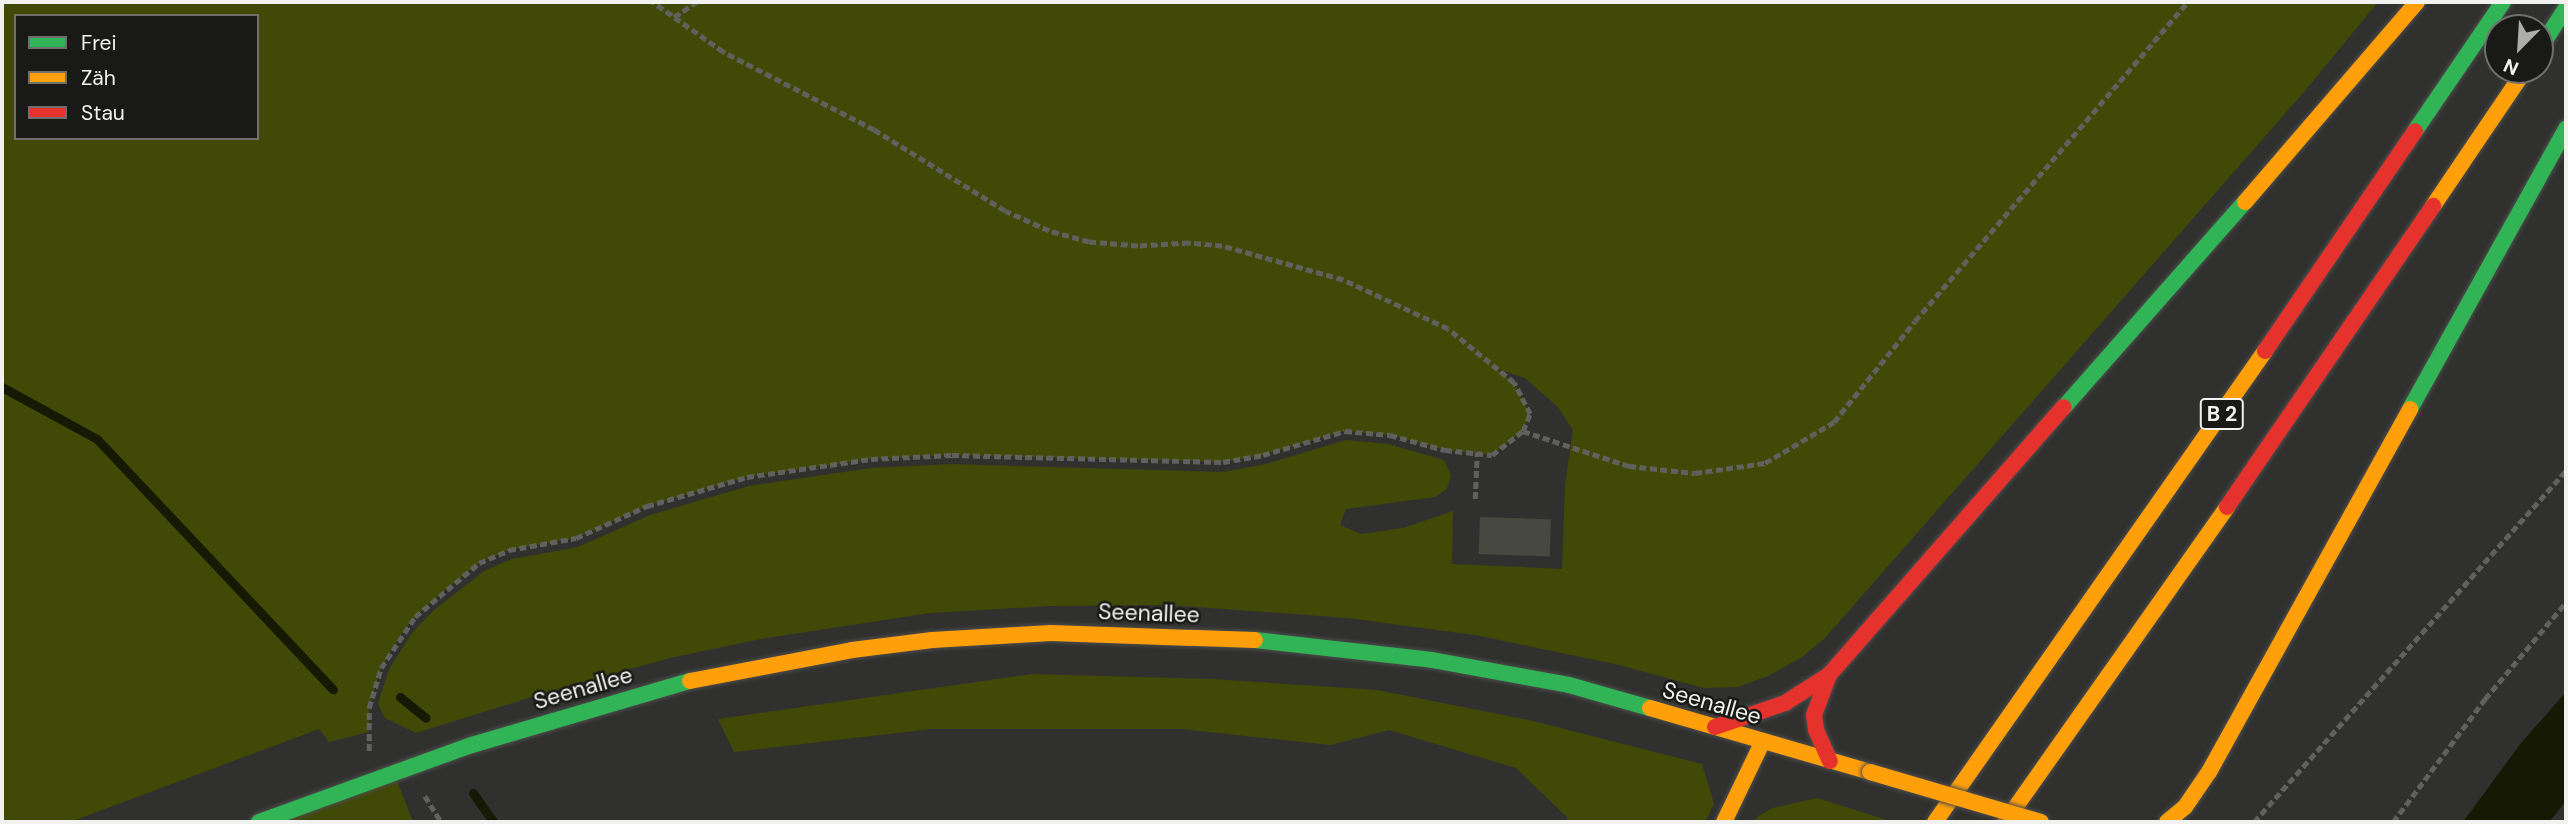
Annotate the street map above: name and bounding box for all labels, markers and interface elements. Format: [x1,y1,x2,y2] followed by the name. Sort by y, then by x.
[14,14,259,140] legend
[2484,14,2554,84] north arrow
[81,29,117,57] text: Frei
[2500,53,2522,81] text: N
[81,64,116,92] text: Zäh
[81,99,125,127] text: Stau
[2199,396,2245,432] road number: B 2
[1098,597,1200,629] street label: Seenallee
[530,661,636,715] street label: Seenallee
[1659,676,1765,730] street label: Seenallee

